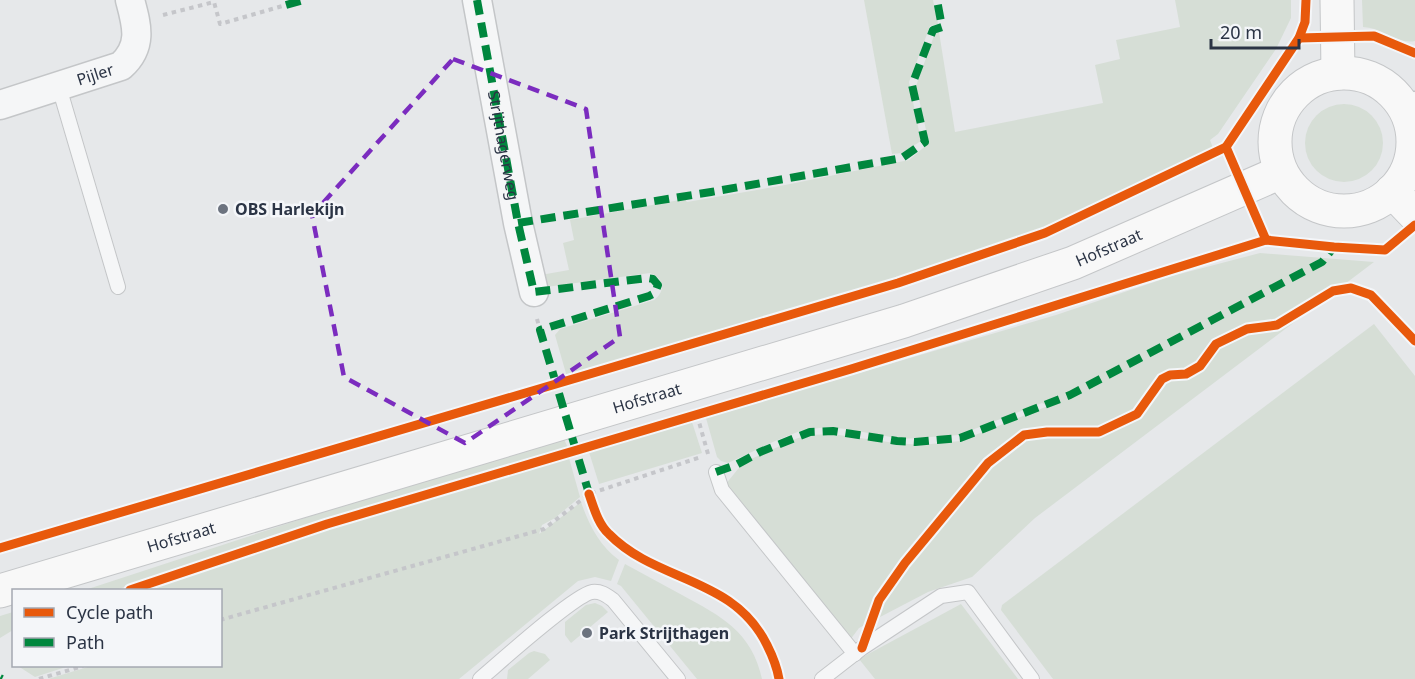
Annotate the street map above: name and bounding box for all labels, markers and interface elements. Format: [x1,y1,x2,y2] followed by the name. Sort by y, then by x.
[1211,12,1300,50] scale bar
[1220,20,1262,44] text: 20 m
[74,58,117,91] street label: Pijler
[483,89,525,202] street label: Strijthagerweg
[235,198,344,220] place label: OBS Harlekijn
[216,202,230,216] marker: OBS Harlekijn
[1072,223,1146,272] street label: Hofstraat
[610,377,684,418] street label: Hofstraat
[144,516,218,558] street label: Hofstraat
[12,589,222,667] legend
[66,600,153,624] text: Cycle path
[599,622,729,644] place label: Park Strijthagen
[580,626,594,640] marker: Park Strijthagen
[66,630,105,654] text: Path

